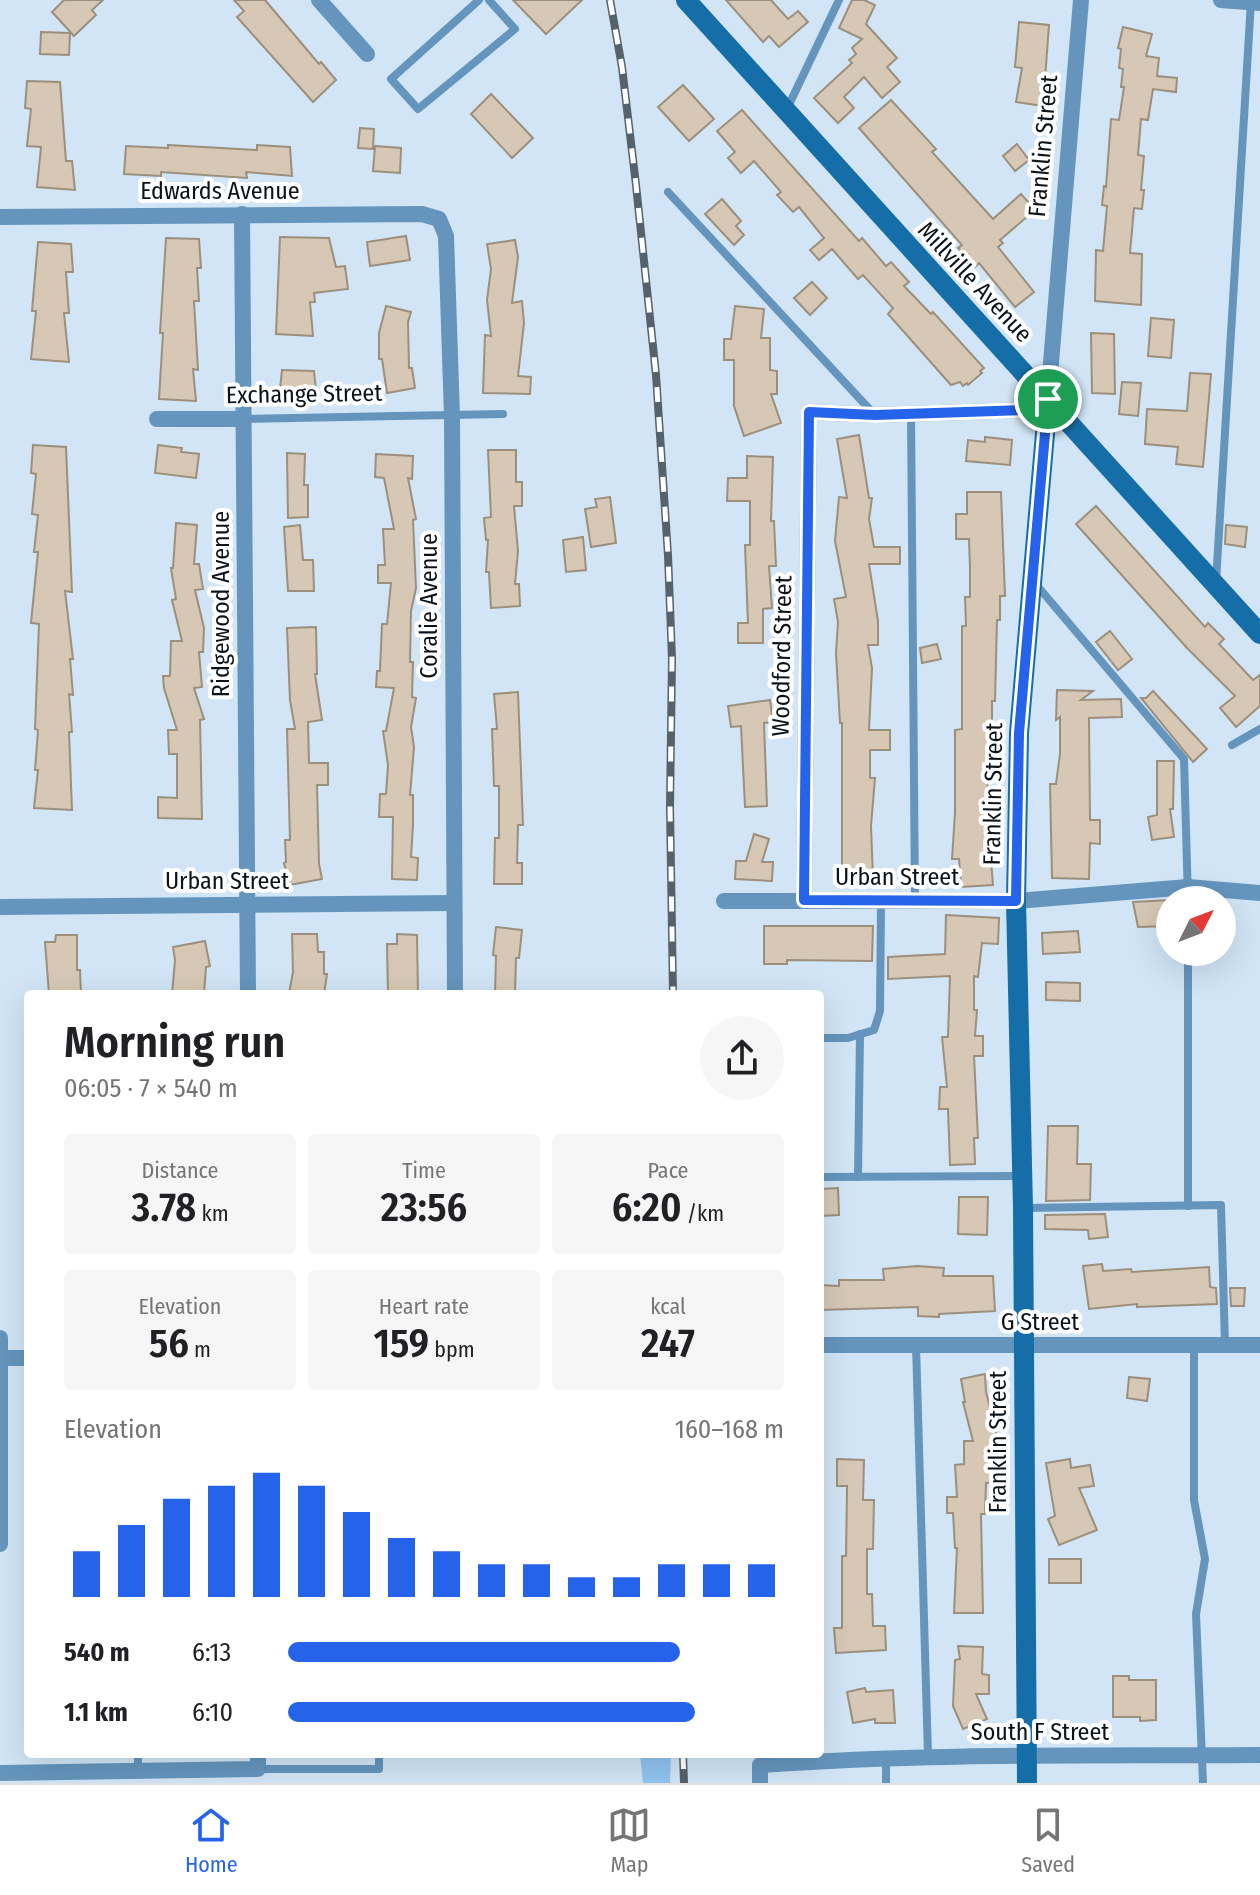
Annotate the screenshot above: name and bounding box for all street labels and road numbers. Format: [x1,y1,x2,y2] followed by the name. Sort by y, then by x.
[1023,74,1063,218] street label: Franklin Street
[140,177,300,205] street label: Edwards Avenue
[912,216,1038,348] street label: Millville Avenue
[226,379,383,409] street label: Exchange Street
[207,511,235,697] street label: Ridgewood Avenue
[415,533,443,679] street label: Coralie Avenue
[767,575,797,737] street label: Woodford Street
[978,722,1008,866] street label: Franklin Street
[835,863,959,891] street label: Urban Street
[165,867,289,895] street label: Urban Street
[1001,1308,1079,1336] street label: G Street
[984,1371,1012,1513] street label: Franklin Street
[971,1718,1109,1746] street label: South F Street

